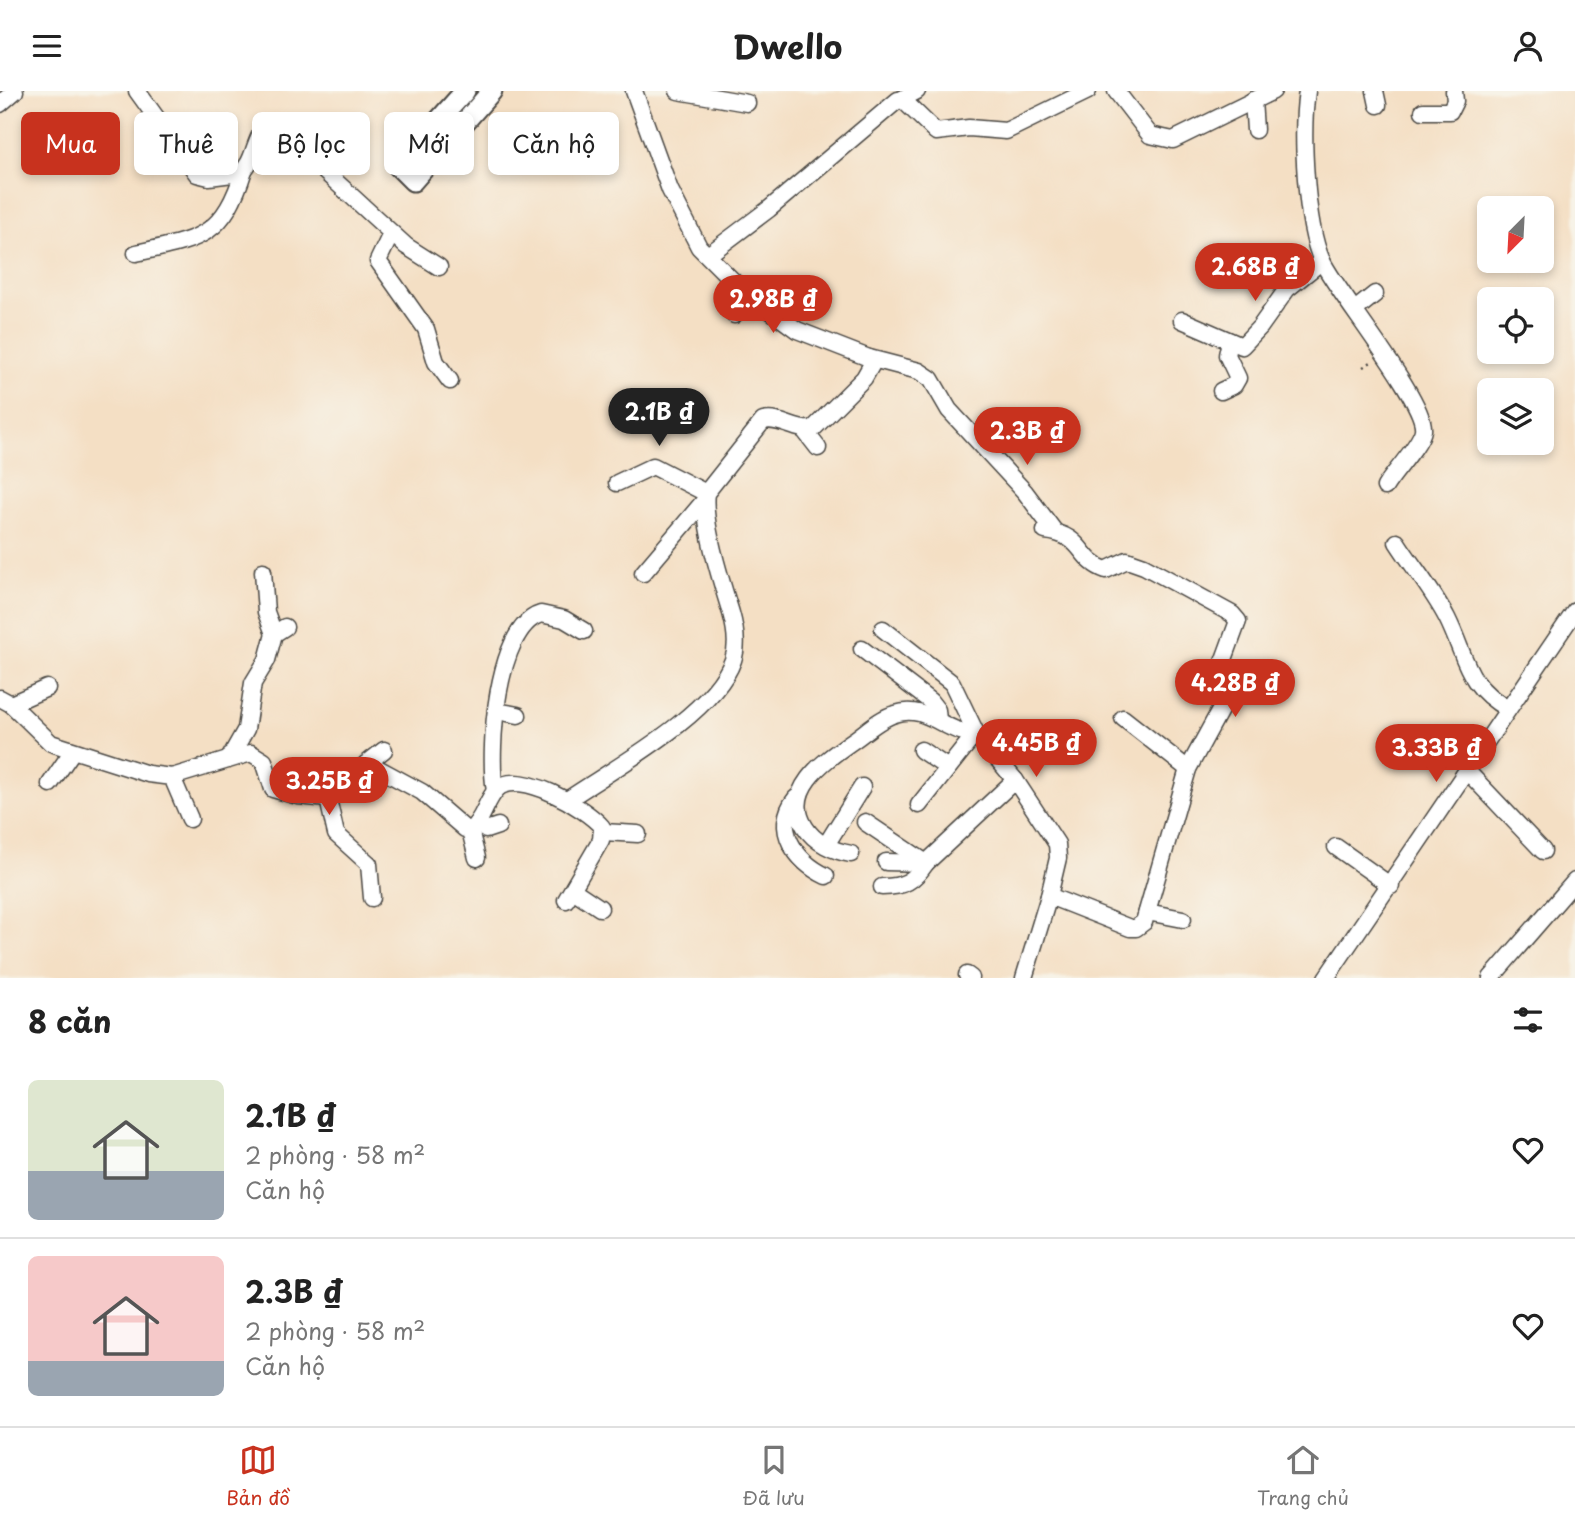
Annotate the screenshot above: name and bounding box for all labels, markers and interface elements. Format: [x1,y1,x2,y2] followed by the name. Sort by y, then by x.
[733,22,842,70] text: Dwello
[28,27,66,65] icon: menu
[1509,27,1547,65] icon: person
[21,112,120,175] chip: Mua
[134,112,238,175] chip: Thuê
[252,112,370,175] chip: Bộ lọc
[384,112,474,175] chip: Mới
[488,112,619,175] chip: Căn hộ
[1477,196,1554,273] north arrow
[1477,196,1554,455] map controls
[1190,243,1320,303] pin: 2.68B ₫
[1211,248,1299,283] text: 2.68B ₫
[708,275,838,335] pin: 2.98B ₫
[729,280,817,315] text: 2.98B ₫
[1477,287,1554,364] button: locate
[1477,378,1554,455] button: layers
[602,389,716,448] pin: 2.1B ₫
[624,393,694,428] text: 2.1B ₫
[970,407,1084,467] pin: 2.3B ₫
[990,412,1064,447] text: 2.3B ₫
[1170,659,1300,719] pin: 4.28B ₫
[1191,664,1279,699] text: 4.28B ₫
[971,719,1101,779] pin: 4.45B ₫
[992,724,1080,759] text: 4.45B ₫
[1371,725,1501,784] pin: 3.33B ₫
[1391,729,1481,764] text: 3.33B ₫
[264,757,394,817] pin: 3.25B ₫
[285,762,373,797] text: 3.25B ₫
[28,998,111,1043] text: 8 căn
[1509,1001,1547,1039] icon: filters
[245,1092,335,1137] text: 2.1B ₫
[84,1108,168,1192] icon: home
[1509,1131,1547,1169] icon: heart
[245,1137,425,1172] text: 2 phòng · 58 m²
[245,1172,325,1207] text: Căn hộ
[245,1268,342,1313] text: 2.3B ₫
[84,1284,168,1368] icon: home
[1509,1307,1547,1345] icon: heart
[245,1313,425,1348] text: 2 phòng · 58 m²
[245,1348,325,1383] text: Căn hộ
[226,1441,290,1511] tab: Bản đồ
[742,1441,805,1511] tab: Đã lưu
[1257,1441,1349,1511] tab: Trang chủ

